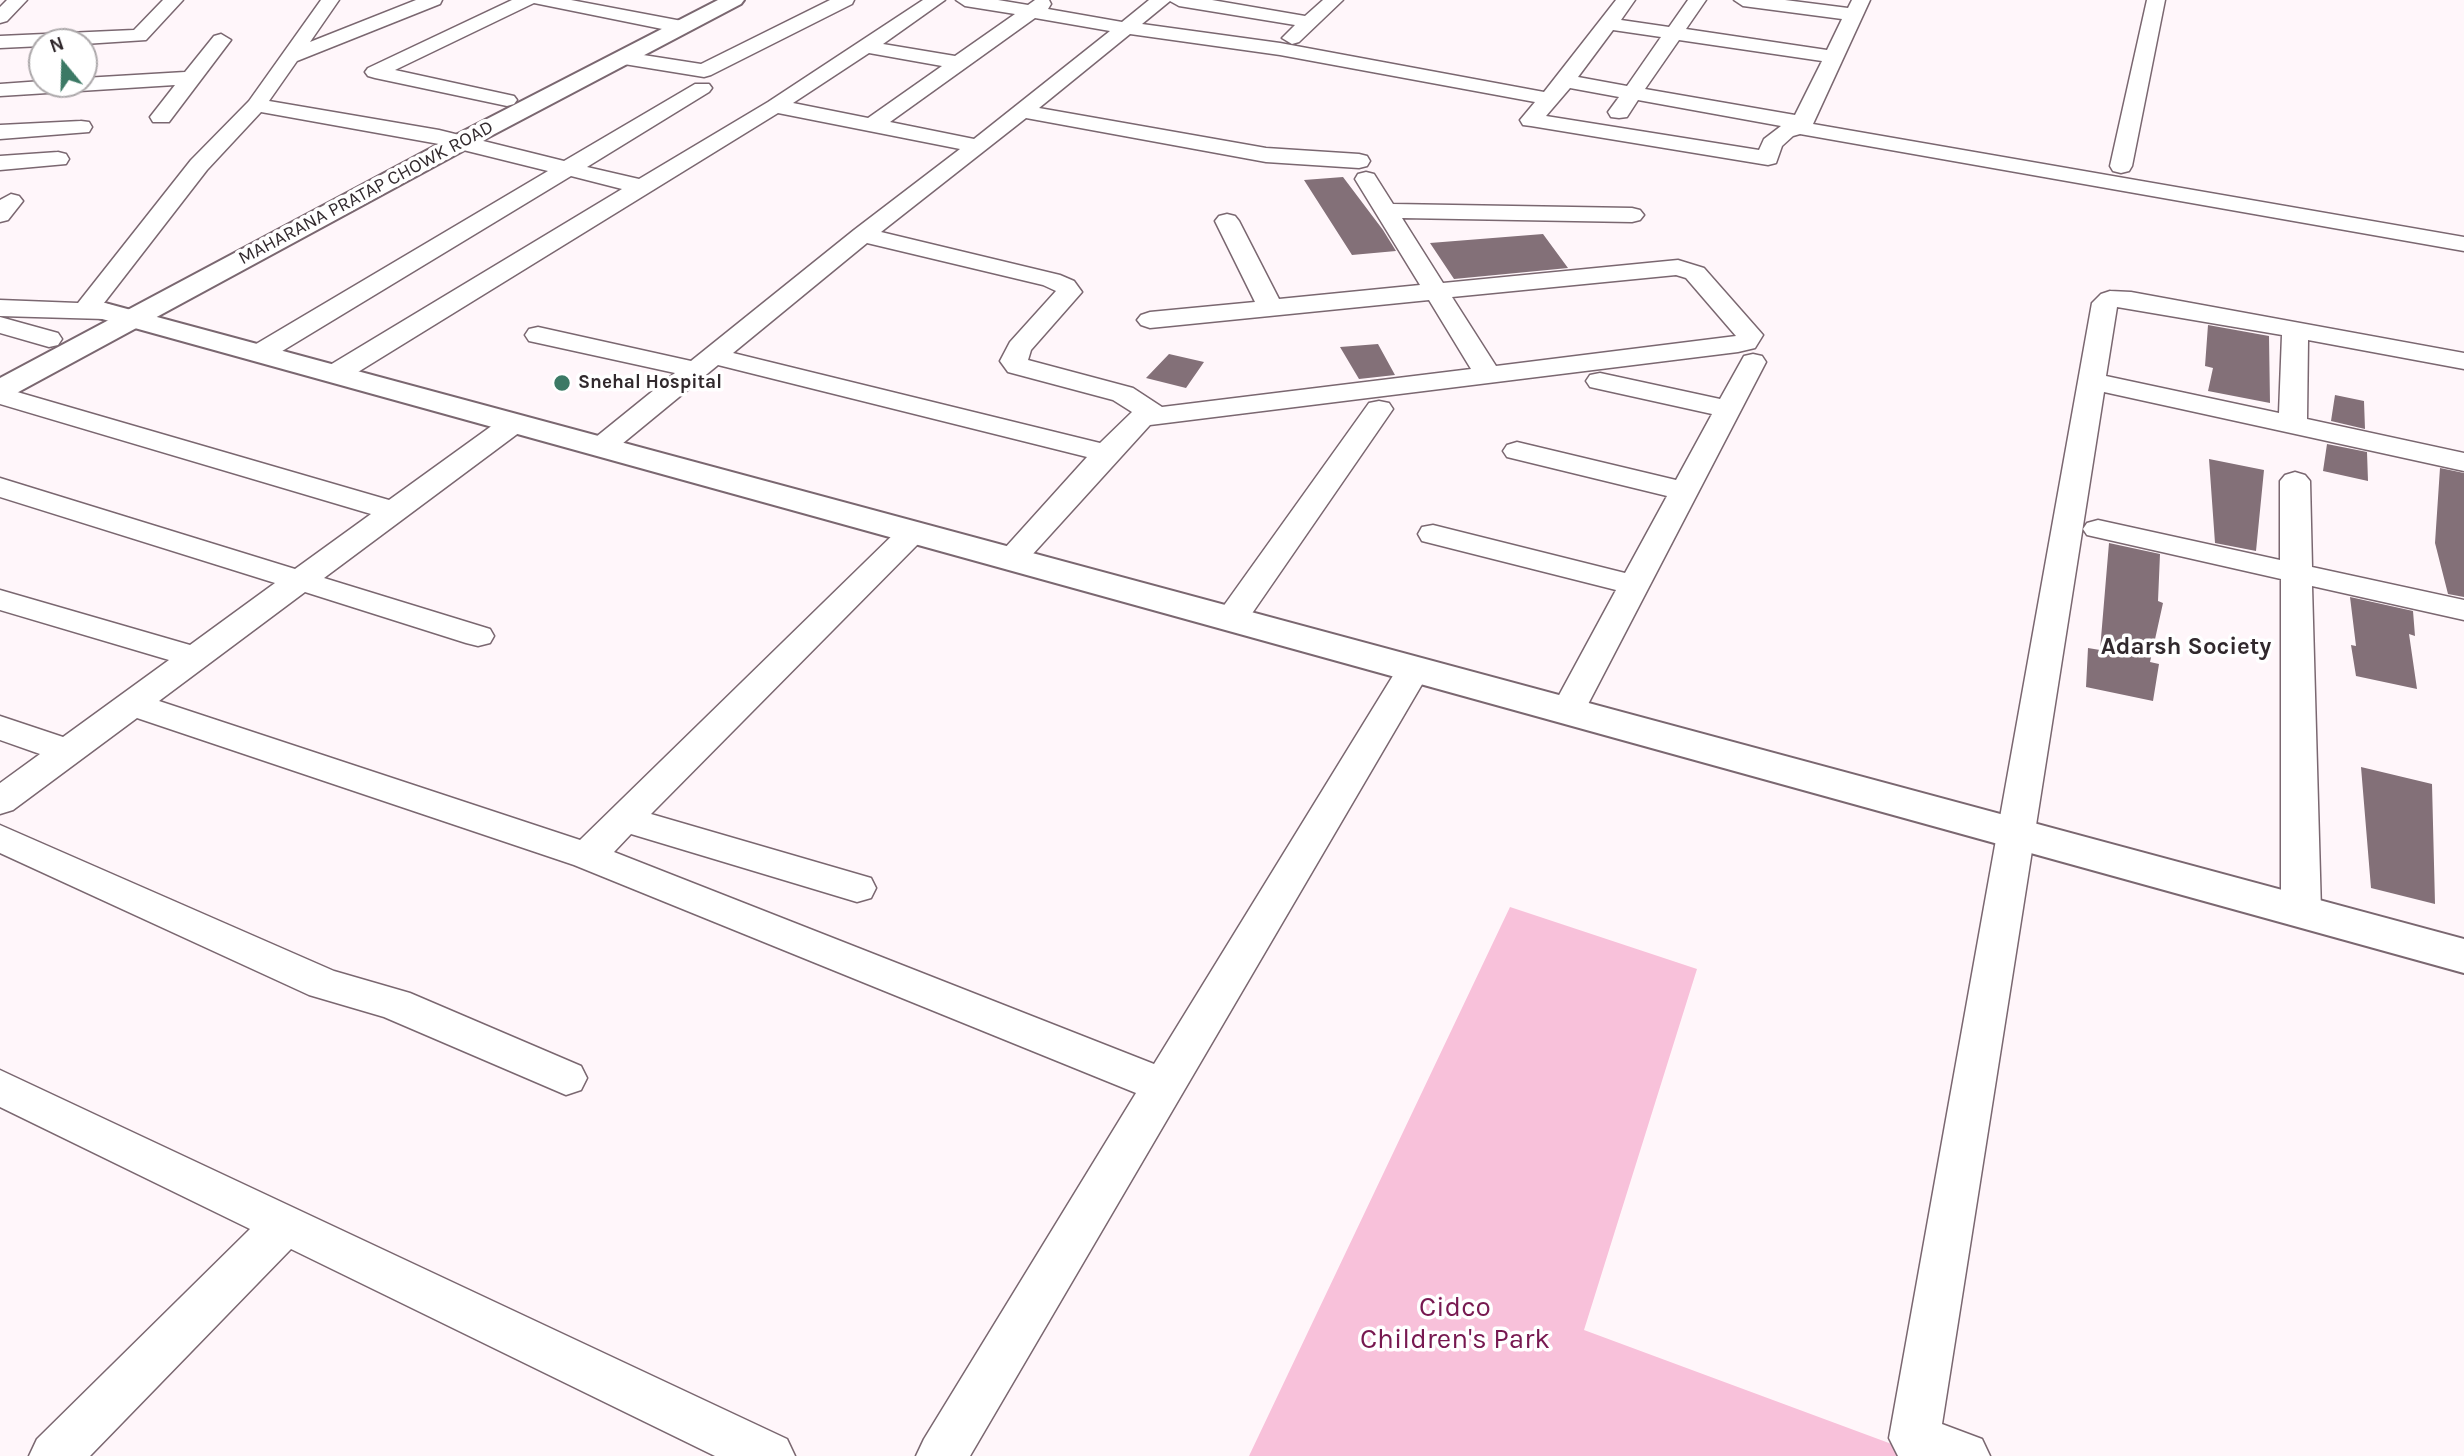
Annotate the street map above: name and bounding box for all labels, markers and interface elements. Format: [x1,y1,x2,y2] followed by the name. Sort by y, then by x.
[28,28,98,98] north arrow
[47,32,67,58] text: N
[235,116,497,270] street label: MAHARANA PRATAP CHOWK ROAD
[578,372,722,394] place label: Snehal Hospital
[552,373,572,393] marker: Snehal Hospital
[2101,633,2271,661] district label: Adarsh Society
[1360,1291,1550,1357] park label: Cidco Children's Park

